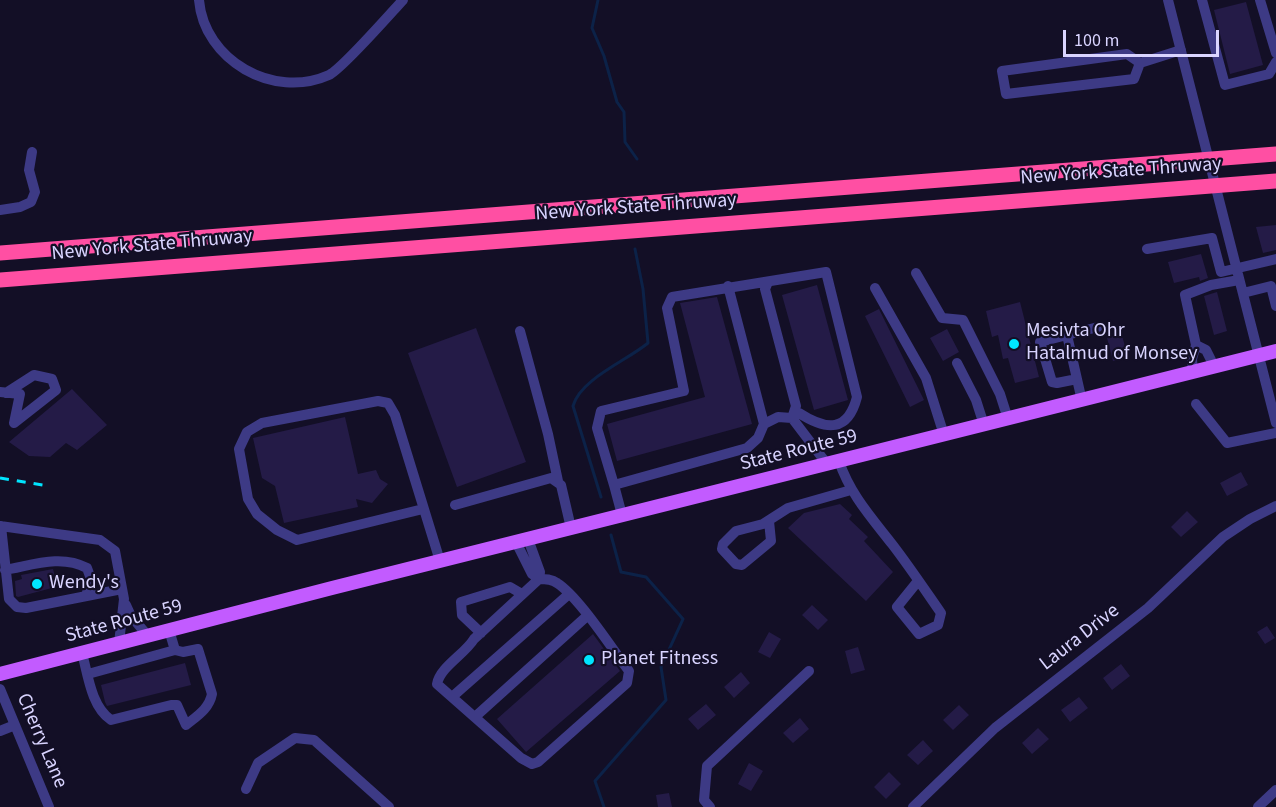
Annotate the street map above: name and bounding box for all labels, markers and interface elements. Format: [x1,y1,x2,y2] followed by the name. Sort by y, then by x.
[1066,18,1222,56] scale bar
[1074,28,1119,53] text: 100 m
[1020,153,1222,191] street label: New York State Thruway
[535,189,737,227] street label: New York State Thruway
[51,225,253,267] street label: New York State Thruway
[1026,320,1198,367] place label: Mesivta Ohr Hatalmud of Monsey
[1007,337,1021,351] marker: Mesivta Ohr Hatalmud of Monsey
[738,425,860,477] street label: State Route 59
[49,572,119,596] place label: Wendy's
[30,577,44,591] marker: Wendy's
[63,595,185,649] street label: State Route 59
[1035,599,1125,677] street label: Laura Drive
[601,648,718,672] place label: Planet Fitness
[582,653,596,667] marker: Planet Fitness
[10,690,72,792] street label: Cherry Lane

